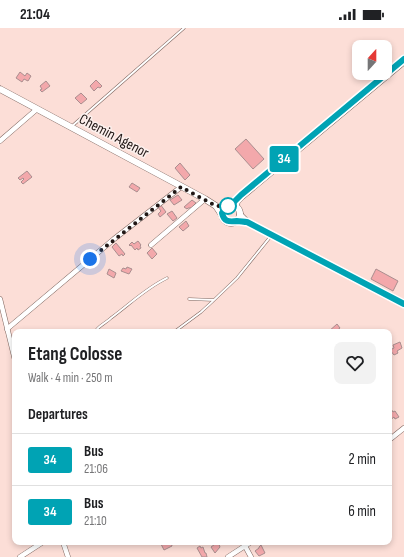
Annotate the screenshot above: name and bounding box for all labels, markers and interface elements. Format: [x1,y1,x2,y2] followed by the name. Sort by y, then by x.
[20,5,50,24] text: 21:04
[352,40,392,80] north arrow
[352,40,392,80] map controls
[76,110,153,163] street label: Chemin Agenor
[266,146,302,172] line badge: 34
[278,150,290,167] text: 34
[219,197,237,215] unlabelled marker
[80,249,100,269] your location
[334,342,376,384] button: heart
[28,343,122,366] text: Etang Colosse
[28,370,113,386] text: Walk · 4 min · 250 m
[28,405,88,424] text: Departures
[84,442,103,461] text: Bus
[349,450,376,469] text: 2 min
[44,451,56,468] text: 34
[84,461,108,477] text: 21:06
[84,494,103,513] text: Bus
[348,502,376,521] text: 6 min
[44,503,56,520] text: 34
[84,513,107,529] text: 21:10

